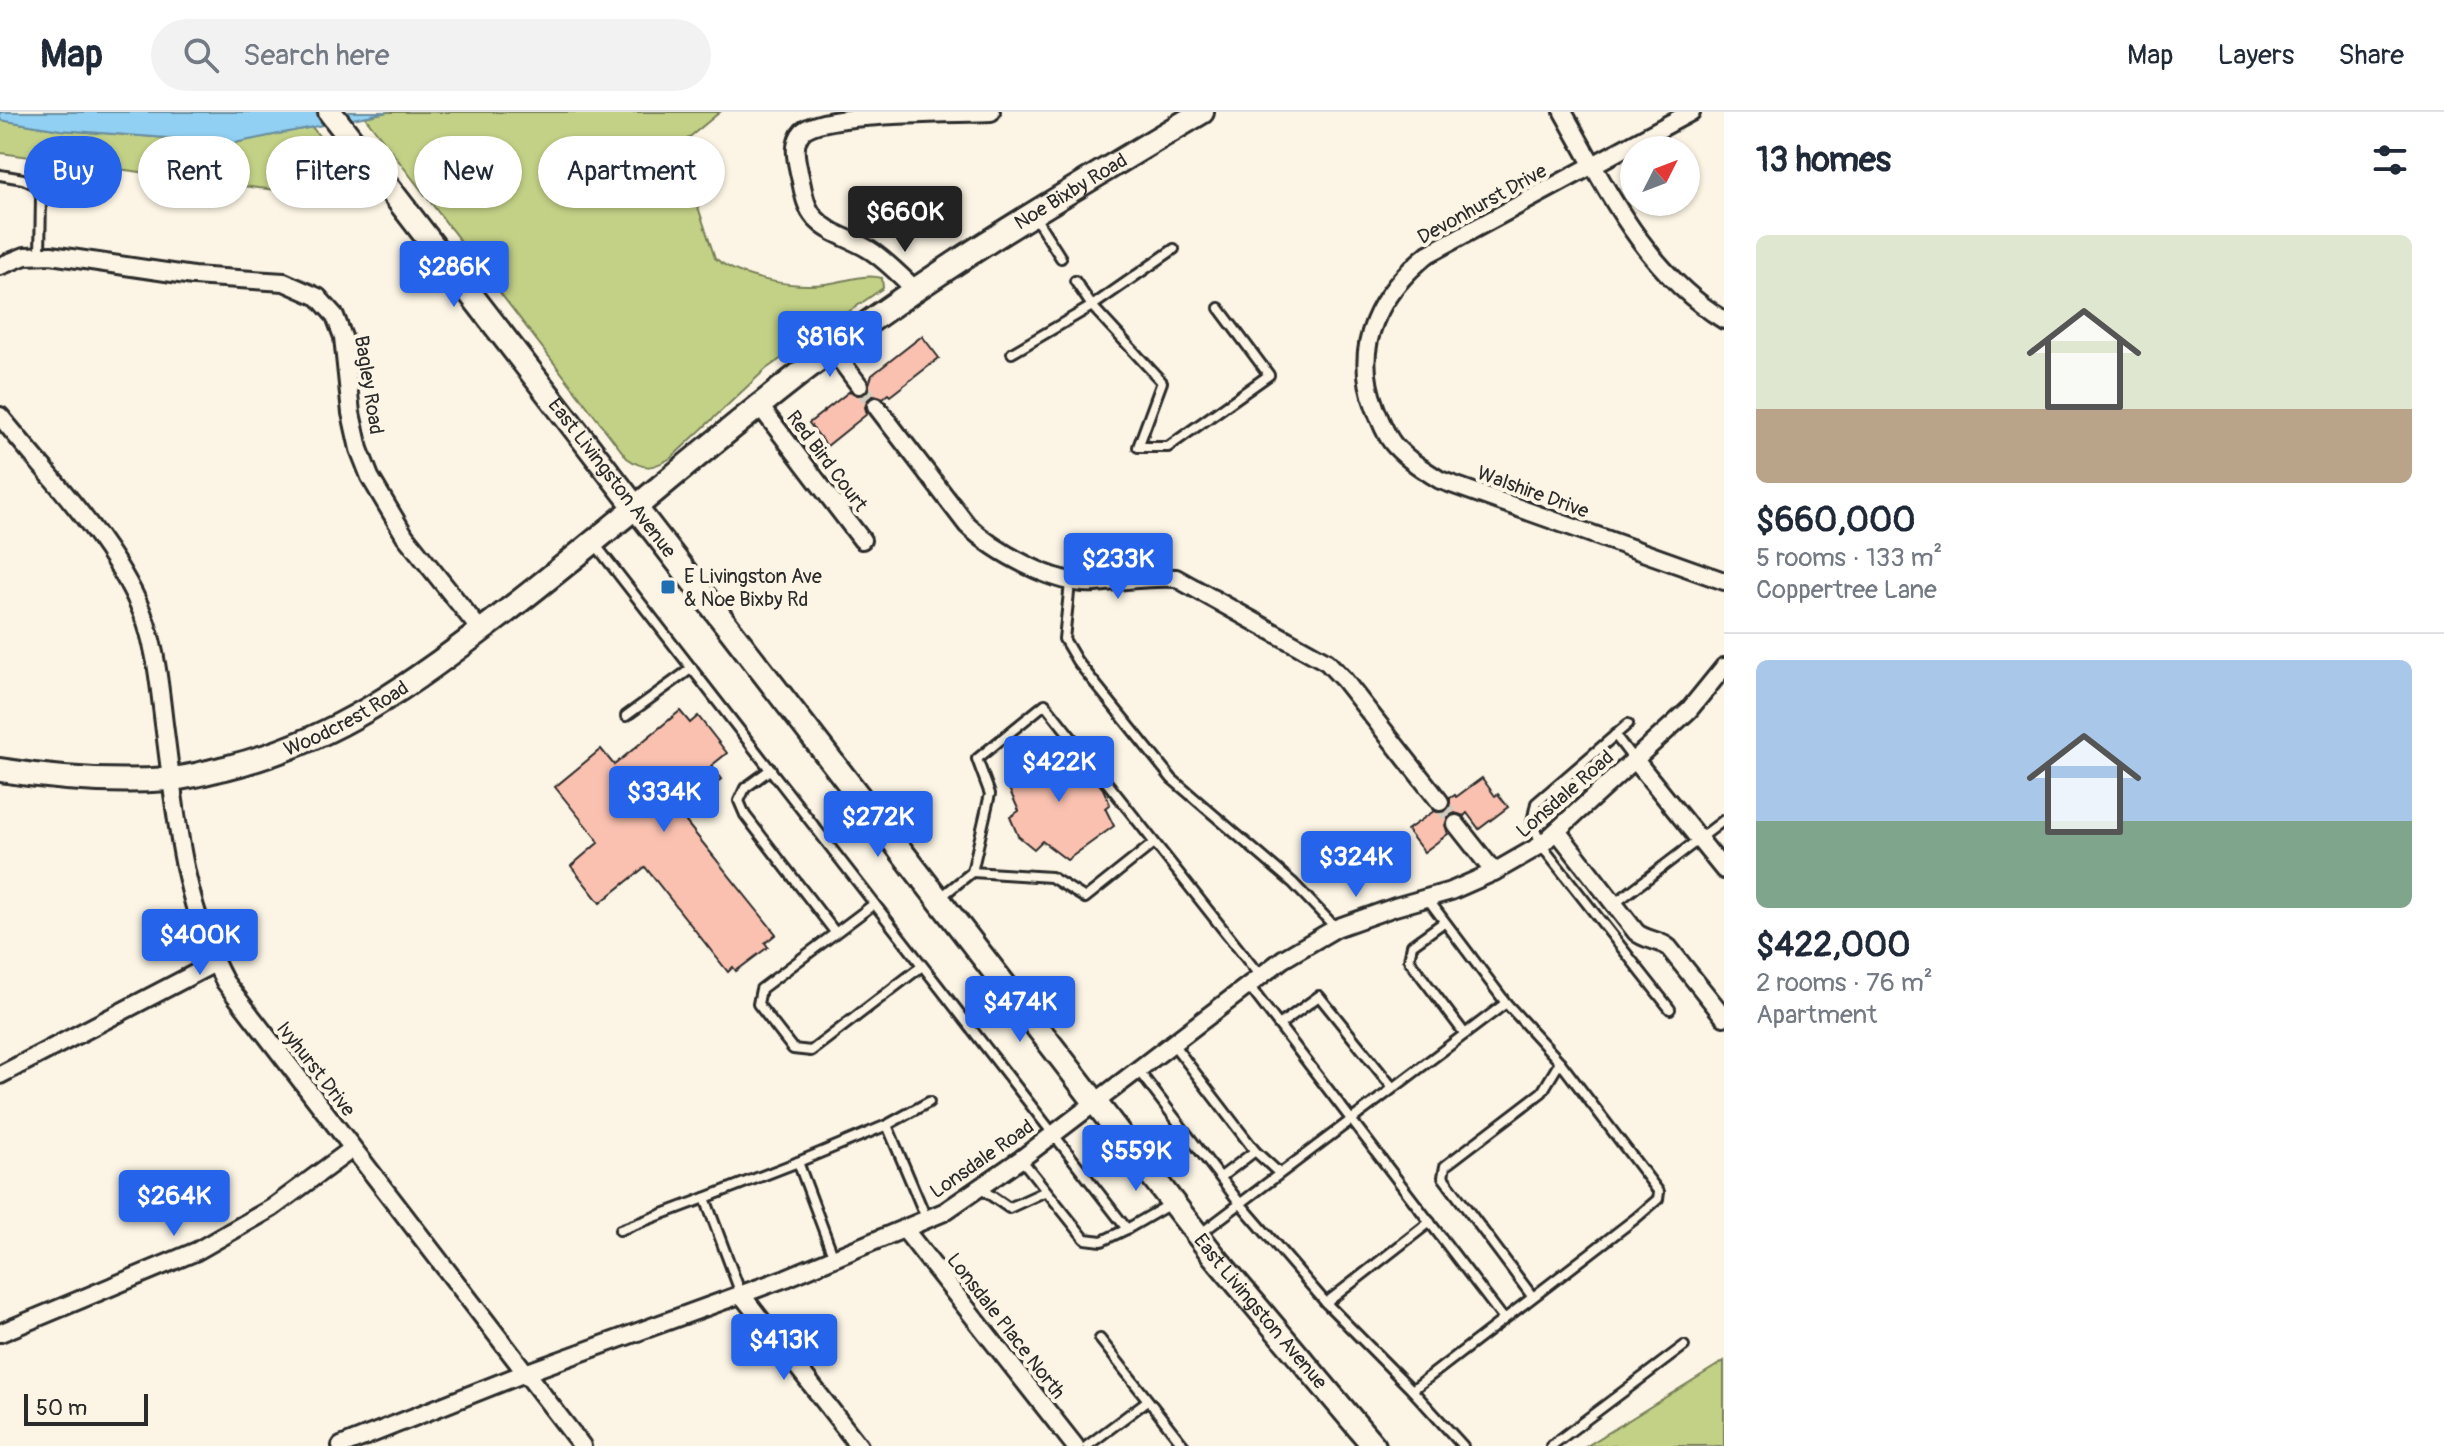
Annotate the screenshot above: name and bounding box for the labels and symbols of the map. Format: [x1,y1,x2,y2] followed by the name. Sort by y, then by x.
[1620,136,1700,216] north arrow
[1010,147,1132,235] street label: Noe Bixby Road
[1413,158,1551,250] street label: Devonhurst Drive
[849,186,961,254] pin: $660K
[398,241,510,309] pin: $286K
[774,311,886,379] pin: $816K
[349,334,389,436] street label: Bagley Road
[543,393,682,562] street label: East Livingston Avenue
[781,406,874,517] street label: Red Bird Court
[1474,460,1592,524] street label: Walshire Drive
[1062,533,1174,601] pin: $233K
[684,564,822,612] place label: E Livingston Ave & Noe Bixby Rd
[659,578,677,596] marker: E Livingston Ave & Noe Bixby Rd
[280,675,413,761] street label: Woodcrest Road
[1003,736,1115,804] pin: $422K
[1511,745,1619,843] street label: Lonsdale Road
[608,766,720,834] pin: $334K
[822,791,934,859] pin: $272K
[1300,831,1412,899] pin: $324K
[144,909,256,977] pin: $400K
[964,976,1076,1044] pin: $474K
[271,1016,361,1122] street label: Ivyhurst Drive
[925,1114,1039,1204] street label: Lonsdale Road
[1080,1125,1192,1193] pin: $559K
[118,1170,230,1238] pin: $264K
[1189,1228,1333,1394] street label: East Livingston Avenue
[941,1248,1071,1404] street label: Lonsdale Place North
[728,1314,840,1382] pin: $413K
[24,1390,148,1426] scale bar

